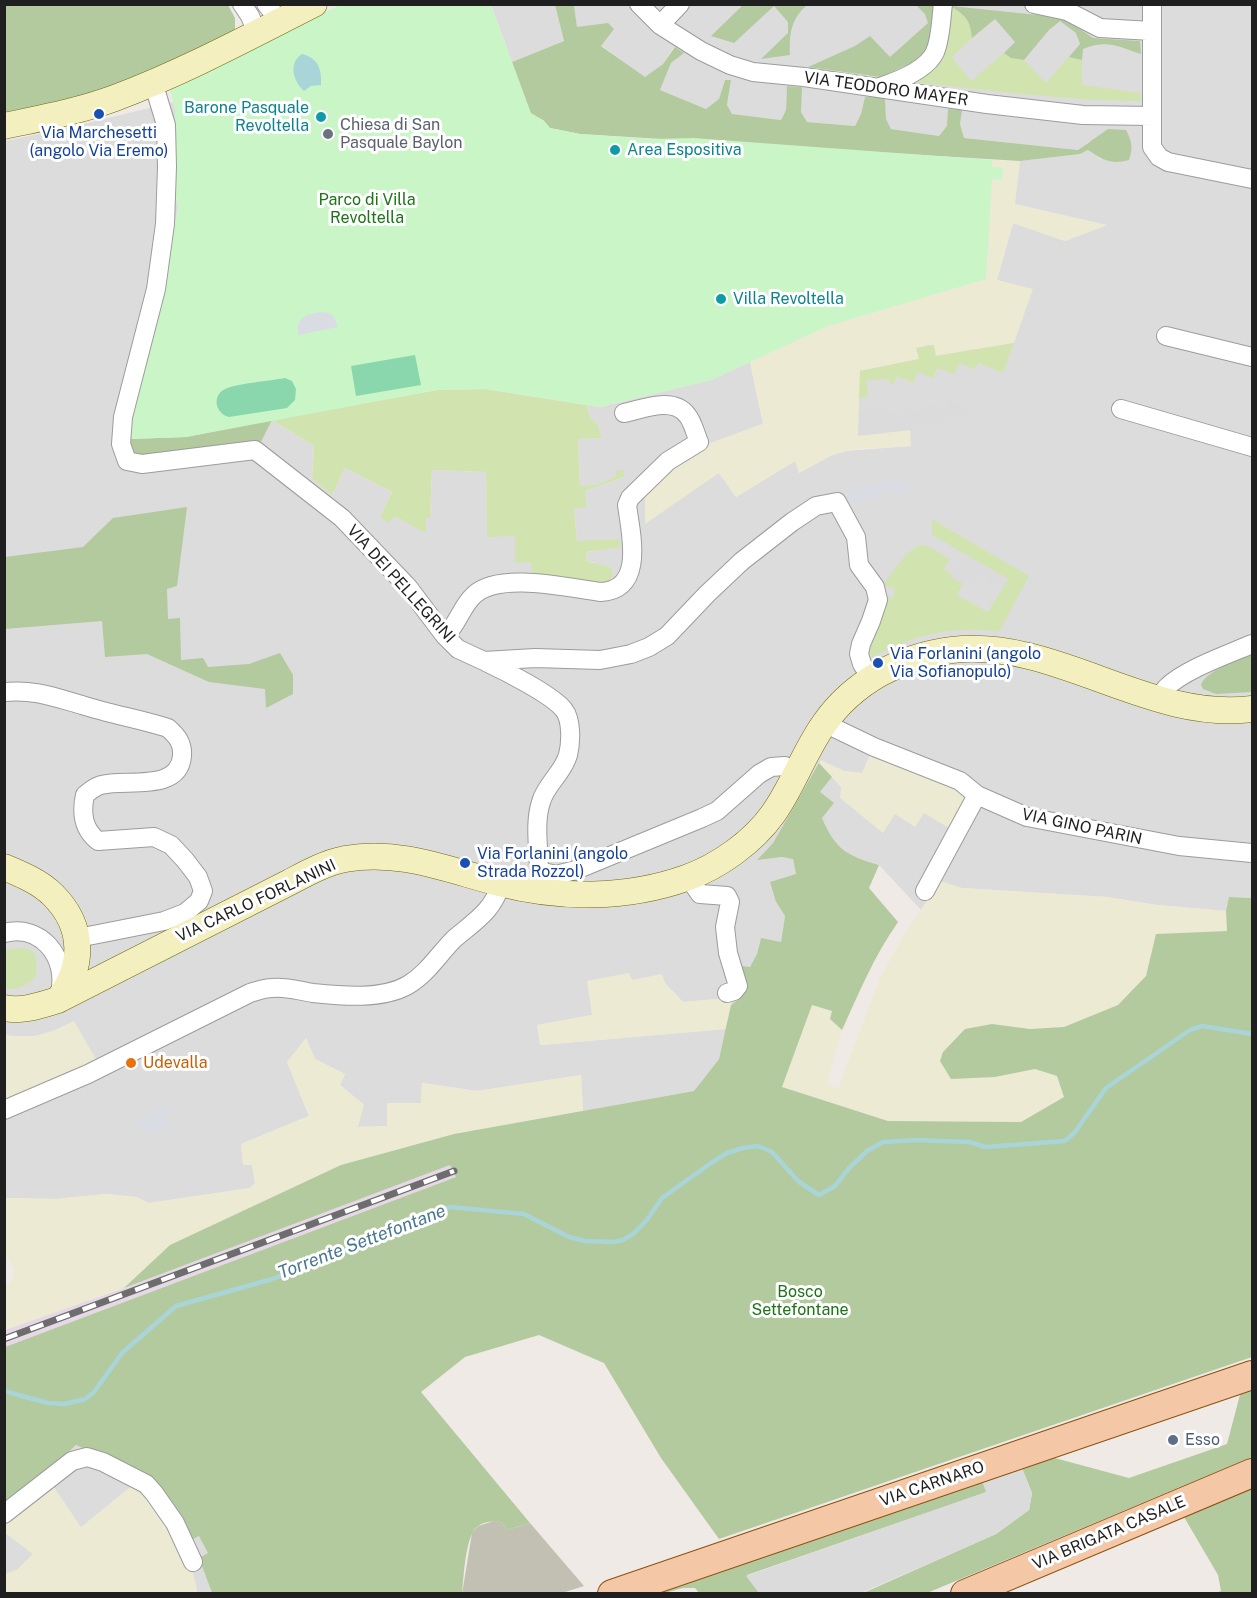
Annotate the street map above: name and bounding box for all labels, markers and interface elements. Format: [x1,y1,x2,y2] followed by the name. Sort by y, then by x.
[803,68,969,110] street label: VIA TEODORO MAYER
[184,98,309,136] place label: Barone Pasquale Revoltella
[92,107,106,121] marker: Via Marchesetti (angolo Via Eremo)
[314,110,328,124] marker: Barone Pasquale Revoltella
[340,115,463,153] place label: Chiesa di San Pasquale Baylon
[29,123,169,161] place label: Via Marchesetti (angolo Via Eremo)
[321,127,335,141] marker: Chiesa di San Pasquale Baylon
[627,140,742,160] place label: Area Espositiva
[608,143,622,157] marker: Area Espositiva
[318,190,416,228] park label: Parco di Villa Revoltella
[733,289,844,309] place label: Villa Revoltella
[714,292,728,306] marker: Villa Revoltella
[343,521,459,647] street label: VIA DEI PELLEGRINI
[890,644,1041,682] place label: Via Forlanini (angolo Via Sofianopulo)
[871,656,885,670] marker: Via Forlanini (angolo Via Sofianopulo)
[1020,805,1144,849] street label: VIA GINO PARIN
[477,844,628,882] place label: Via Forlanini (angolo Strada Rozzol)
[173,855,339,947] street label: VIA CARLO FORLANINI
[458,856,472,870] marker: Via Forlanini (angolo Strada Rozzol)
[143,1053,208,1073] place label: Udevalla
[124,1056,138,1070] marker: Udevalla
[275,1200,449,1284] water label: Torrente Settefontane
[751,1282,849,1320] park label: Bosco Settefontane
[1185,1430,1220,1450] place label: Esso
[1166,1433,1180,1447] marker: Esso
[877,1457,987,1511] street label: VIA CARNARO
[1029,1492,1189,1574] street label: VIA BRIGATA CASALE

